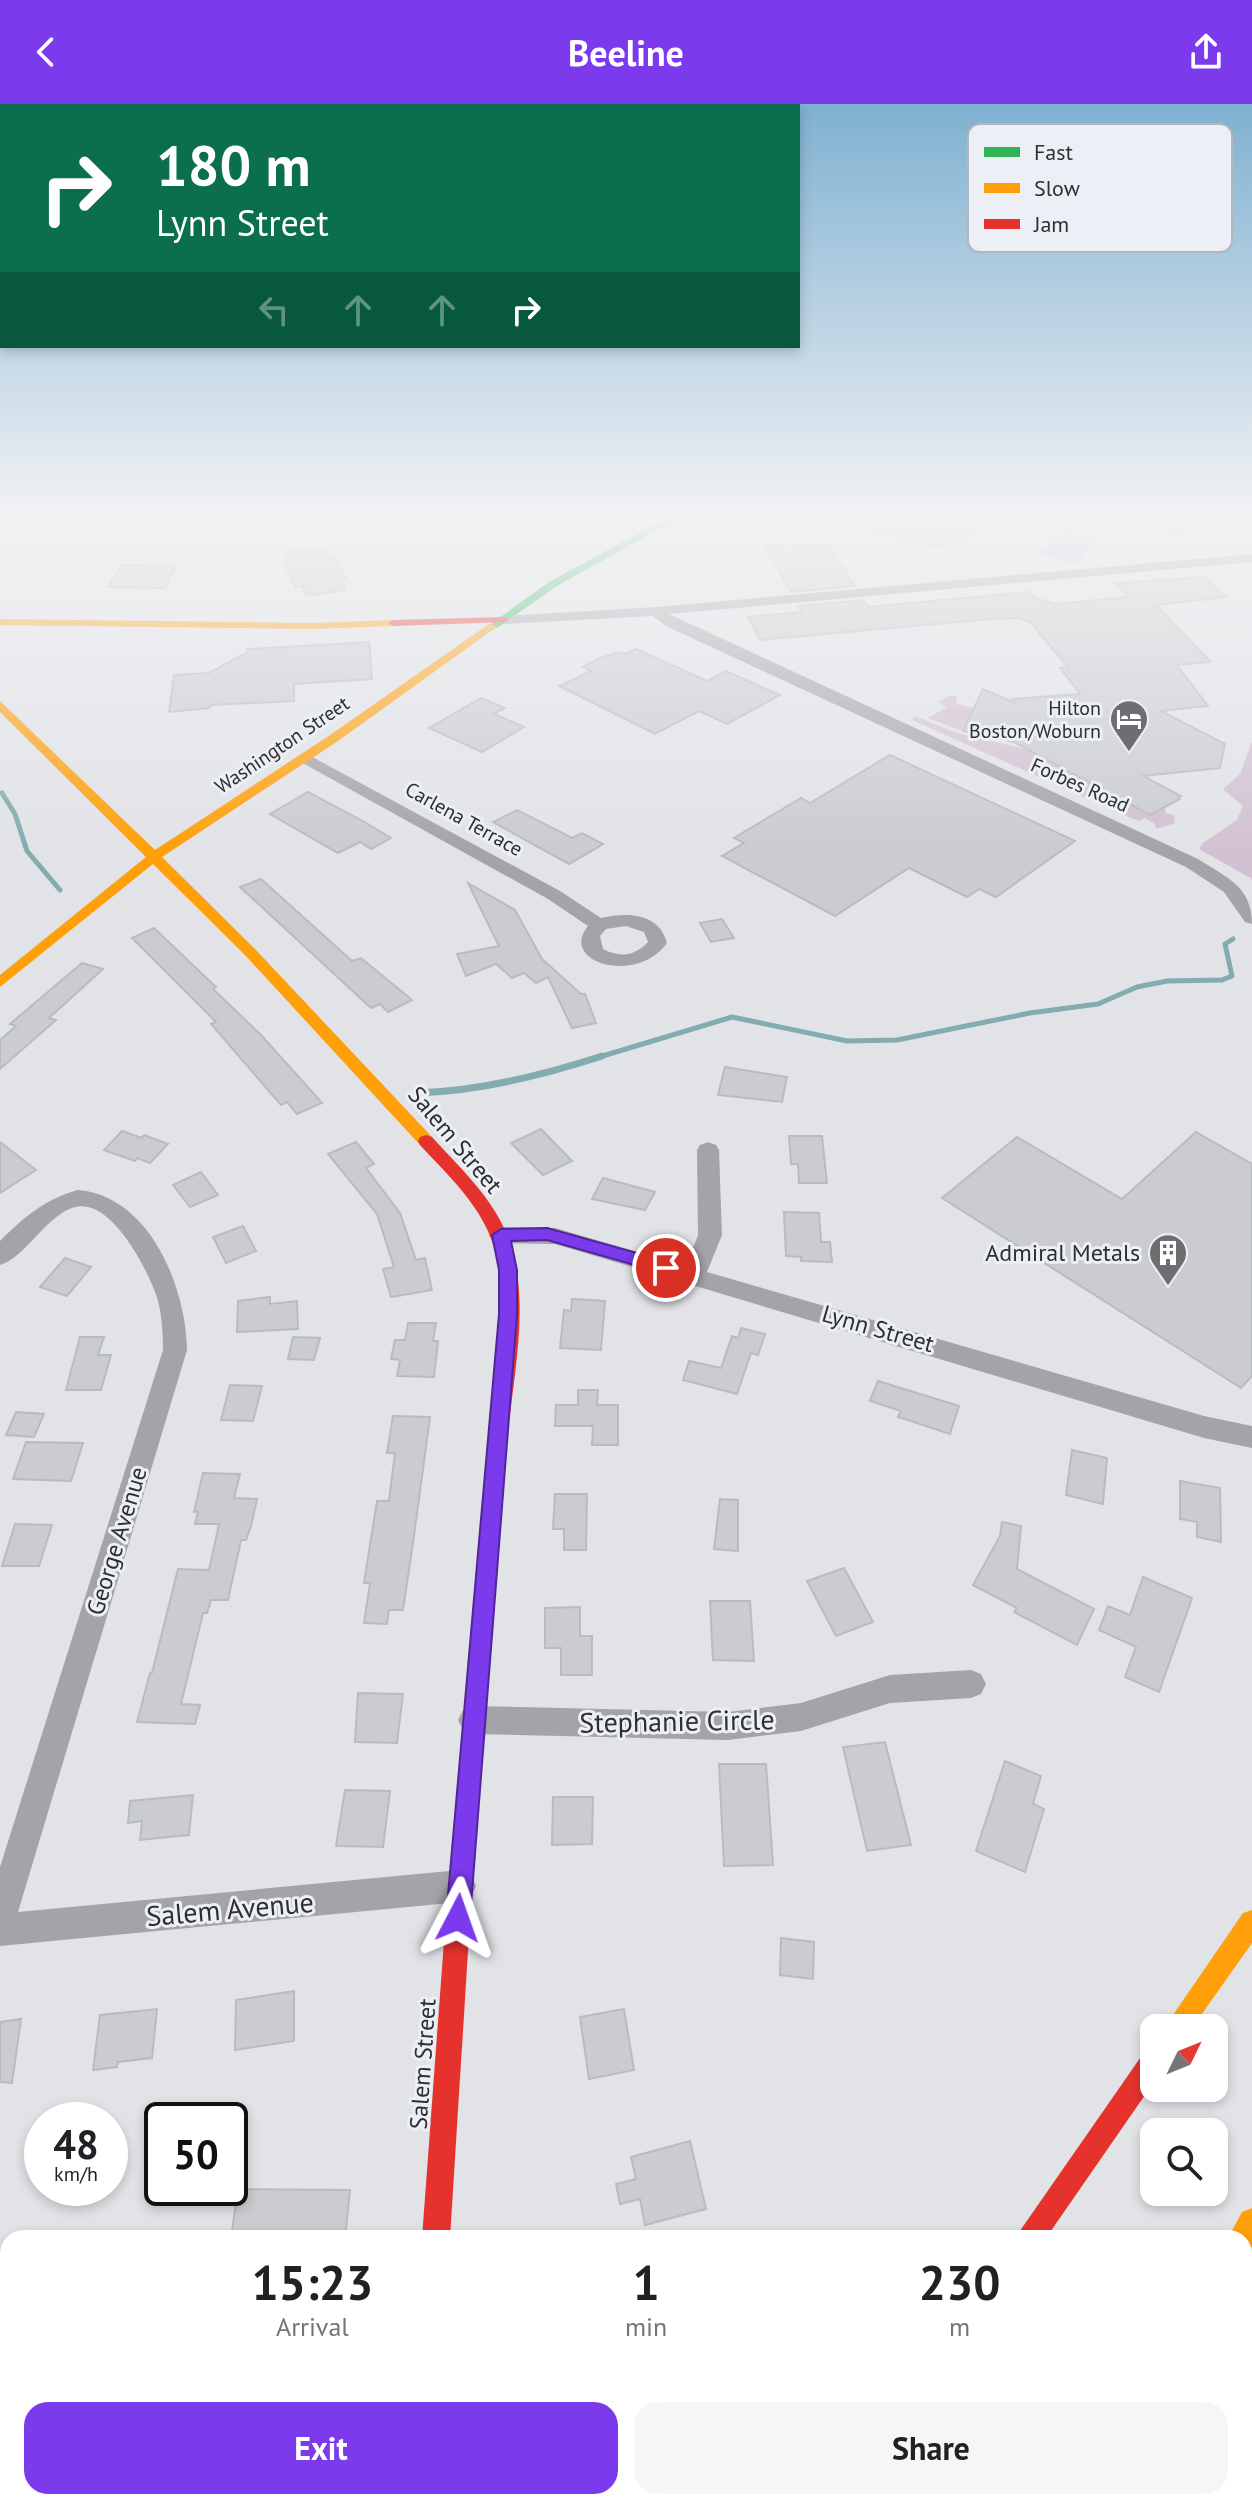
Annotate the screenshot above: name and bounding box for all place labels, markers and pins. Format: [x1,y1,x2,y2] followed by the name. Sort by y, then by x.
[969,695,1101,744] place label: Hilton Boston/Woburn
[1108,698,1150,753] hotel icon: Hilton Boston/Woburn
[1147,1232,1189,1287] building icon: Admiral Metals
[632,1234,700,1302] pin
[985,1237,1140,1268] place label: Admiral Metals

